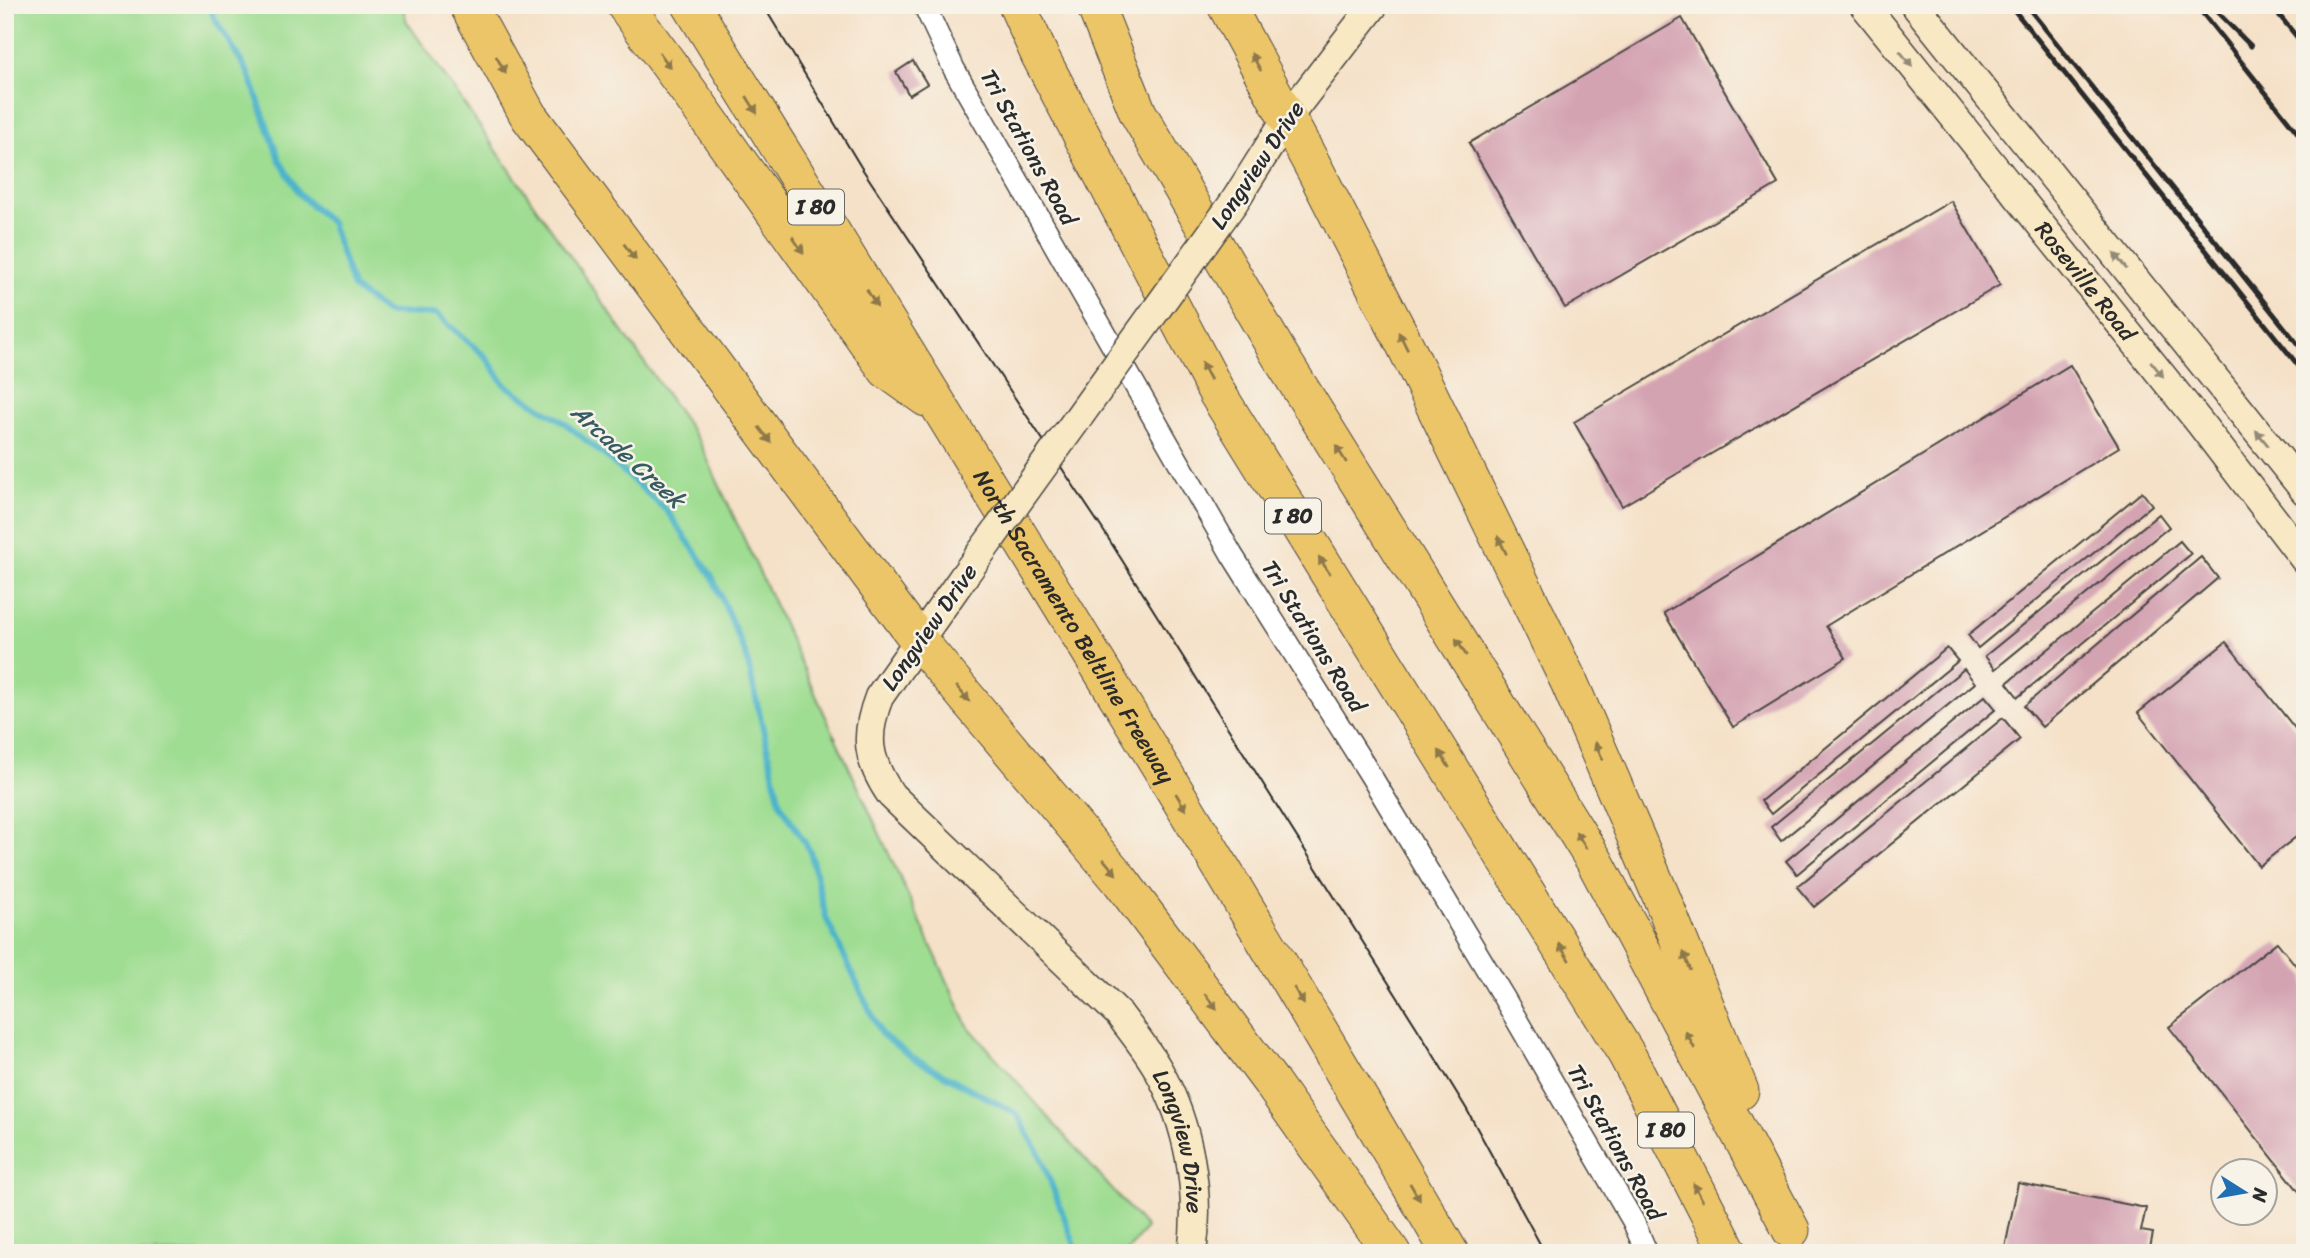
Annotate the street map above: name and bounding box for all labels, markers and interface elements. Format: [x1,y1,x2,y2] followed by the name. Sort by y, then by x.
[1899,49,1914,67] one-way arrow
[658,51,672,69] one-way arrow
[1251,51,1263,71] one-way arrow
[495,55,506,75] one-way arrow
[968,61,1090,235] street label: Tri Stations Road
[1199,92,1316,238] street label: Longview Drive
[746,95,759,114] one-way arrow
[788,190,844,224] road number: I 80
[2024,212,2148,352] street label: Roseville Road
[791,236,805,254] one-way arrow
[622,243,636,261] one-way arrow
[2112,252,2127,270] one-way arrow
[866,289,879,308] one-way arrow
[1397,331,1408,351] one-way arrow
[2149,360,2164,378] one-way arrow
[1200,361,1211,381] one-way arrow
[560,392,697,521] water label: Arcade Creek
[758,426,772,444] one-way arrow
[2255,430,2270,447] one-way arrow
[1334,444,1347,464] one-way arrow
[962,461,1186,792] street label: North Sacramento Beltline Freeway
[1265,498,1321,534] road number: I 80
[1497,535,1508,555] one-way arrow
[1250,552,1378,723] street label: Tri Stations Road
[870,555,989,700] street label: Longview Drive
[1318,556,1330,575] one-way arrow
[1455,637,1468,657] one-way arrow
[955,685,970,702] one-way arrow
[1593,741,1605,761] one-way arrow
[1437,749,1450,768] one-way arrow
[1174,792,1187,812] one-way arrow
[1575,831,1588,850] one-way arrow
[1102,859,1117,876] one-way arrow
[1557,942,1570,961] one-way arrow
[1682,950,1693,971] one-way arrow
[1293,987,1306,1006] one-way arrow
[1204,992,1218,1011] one-way arrow
[1684,1030,1695,1050] one-way arrow
[1555,1056,1677,1230] street label: Tri Stations Road
[1141,1062,1215,1214] street label: Longview Drive
[1638,1112,1694,1148] road number: I 80
[2208,1156,2278,1226] north arrow
[1692,1182,1704,1202] one-way arrow
[1409,1183,1421,1202] one-way arrow
[2243,1185,2278,1206] text: N

